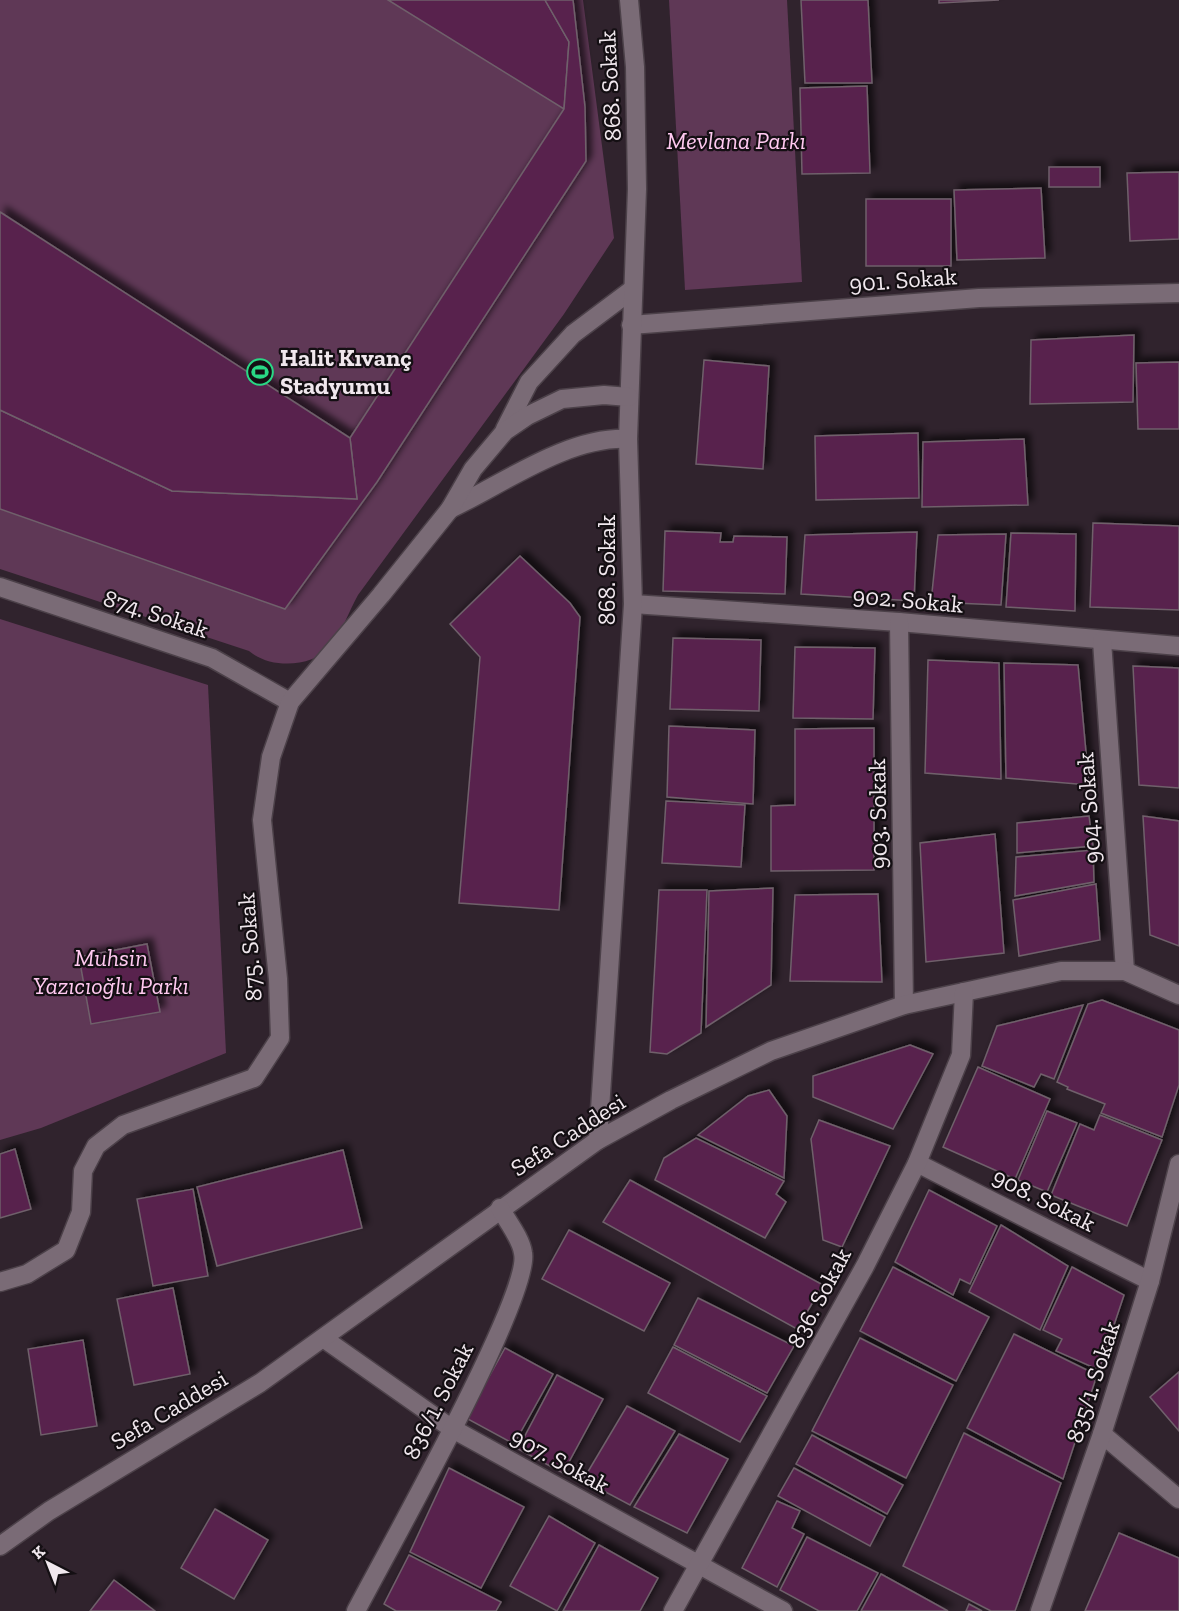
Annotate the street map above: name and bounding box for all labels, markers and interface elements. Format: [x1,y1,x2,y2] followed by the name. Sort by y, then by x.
[592,30,627,142] street label: 868. Sokak
[666,126,806,155] park label: Mevlana Parkı
[848,261,958,298] street label: 901. Sokak
[280,343,412,400] place label: Halit Kıvanç Stadyumu
[245,357,275,387] sports icon: Halit Kıvanç Stadyumu
[592,514,621,625] street label: 868. Sokak
[851,580,965,619] street label: 902. Sokak
[100,583,213,644] street label: 874. Sokak
[1070,751,1107,865] street label: 904. Sokak
[862,758,893,869] street label: 903. Sokak
[231,891,268,1002] street label: 875. Sokak
[33,943,189,1000] park label: Muhsin Yazıcıoğlu Parkı
[505,1087,631,1182] street label: Sefa Caddesi
[988,1161,1101,1238] street label: 908. Sokak
[780,1242,857,1353] street label: 836. Sokak
[1059,1317,1126,1446] street label: 835/1. Sokak
[396,1337,480,1464] street label: 836/1. Sokak
[105,1363,232,1456] street label: Sefa Caddesi
[506,1421,615,1500] street label: 907. Sokak
[18,1533,78,1593] north arrow
[28,1541,49,1563] text: K

